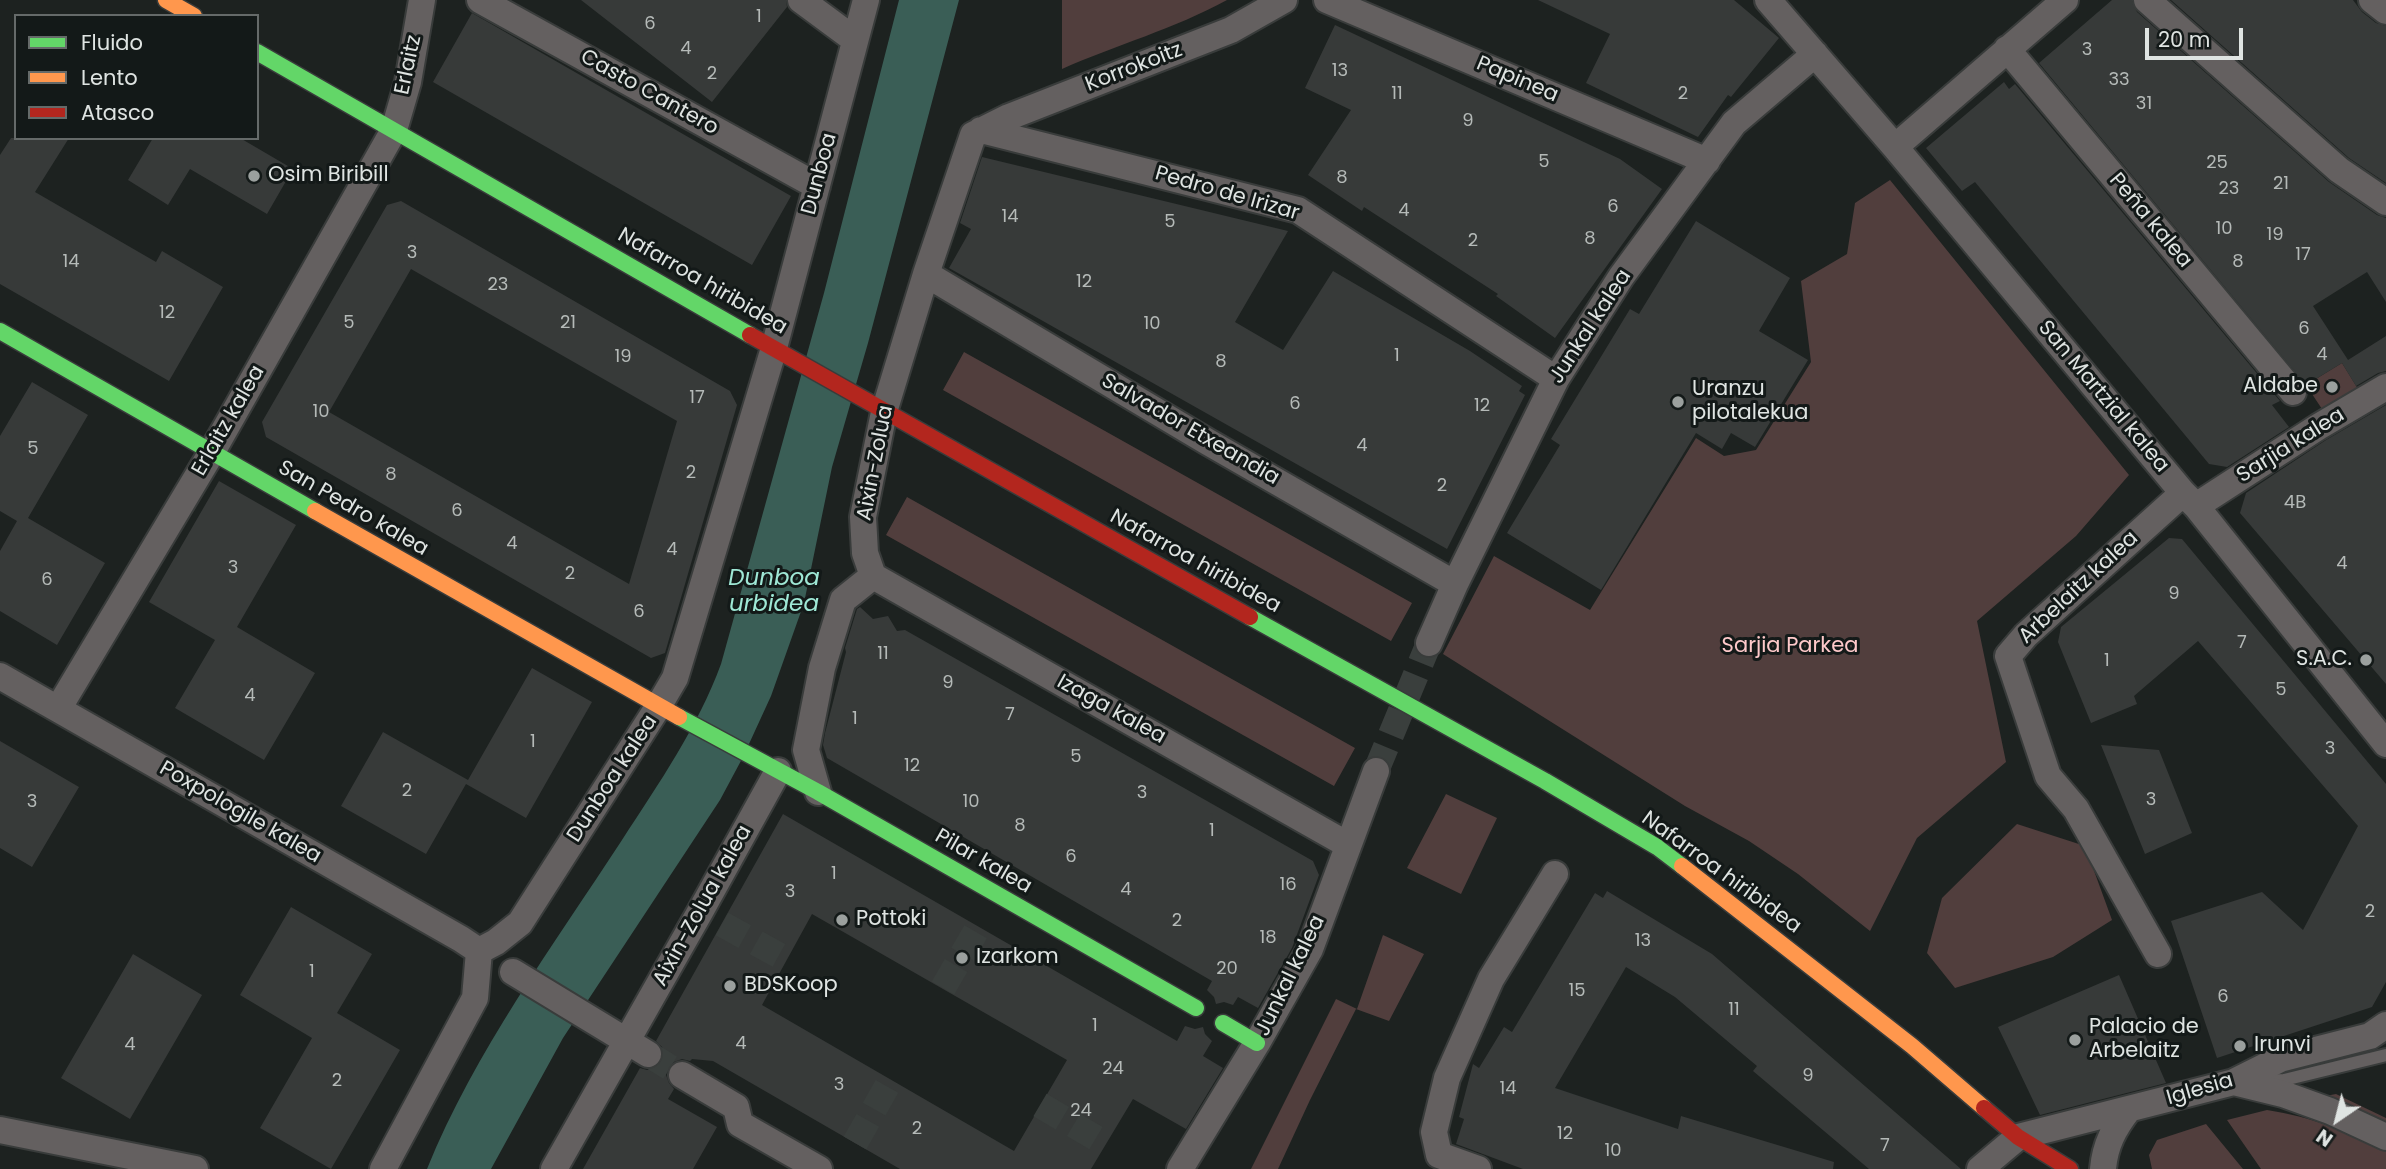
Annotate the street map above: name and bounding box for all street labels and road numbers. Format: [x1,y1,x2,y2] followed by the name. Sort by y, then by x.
[390,33,428,97] street label: Erlaitz
[1082,38,1186,98] street label: Korrokoitz
[576,45,722,141] street label: Casto Cantero
[1472,52,1562,108] street label: Papinea
[797,130,843,218] street label: Dunboa
[1152,161,1302,227] street label: Pedro de Irizar
[2103,169,2197,273] street label: Peña kalea
[613,223,791,341] street label: Nafarroa hiribidea
[1545,265,1637,389] street label: Junkal kalea
[2032,316,2174,478] street label: San Martzial kalea
[187,361,271,481] street label: Erlaitz kalea
[1096,369,1284,491] street label: Salvador Etxeandia
[852,403,900,523] street label: Aixin-Zolua
[2233,403,2349,489] street label: Sarjia kalea
[273,456,433,562] street label: San Pedro kalea
[1105,505,1285,619] street label: Nafarroa hiribidea
[2014,526,2144,650] street label: Arbelaitz kalea
[1052,670,1170,750] street label: Izaga kalea
[563,711,663,847] street label: Dunboa kalea
[155,756,325,870] street label: Poxpologile kalea
[1636,807,1806,939] street label: Nafarroa hiribidea
[648,821,758,991] street label: Aixin-Zolua kalea
[930,824,1036,900] street label: Pilar kalea
[1251,912,1331,1040] street label: Junkal kalea
[2164,1069,2236,1111] street label: Iglesia

